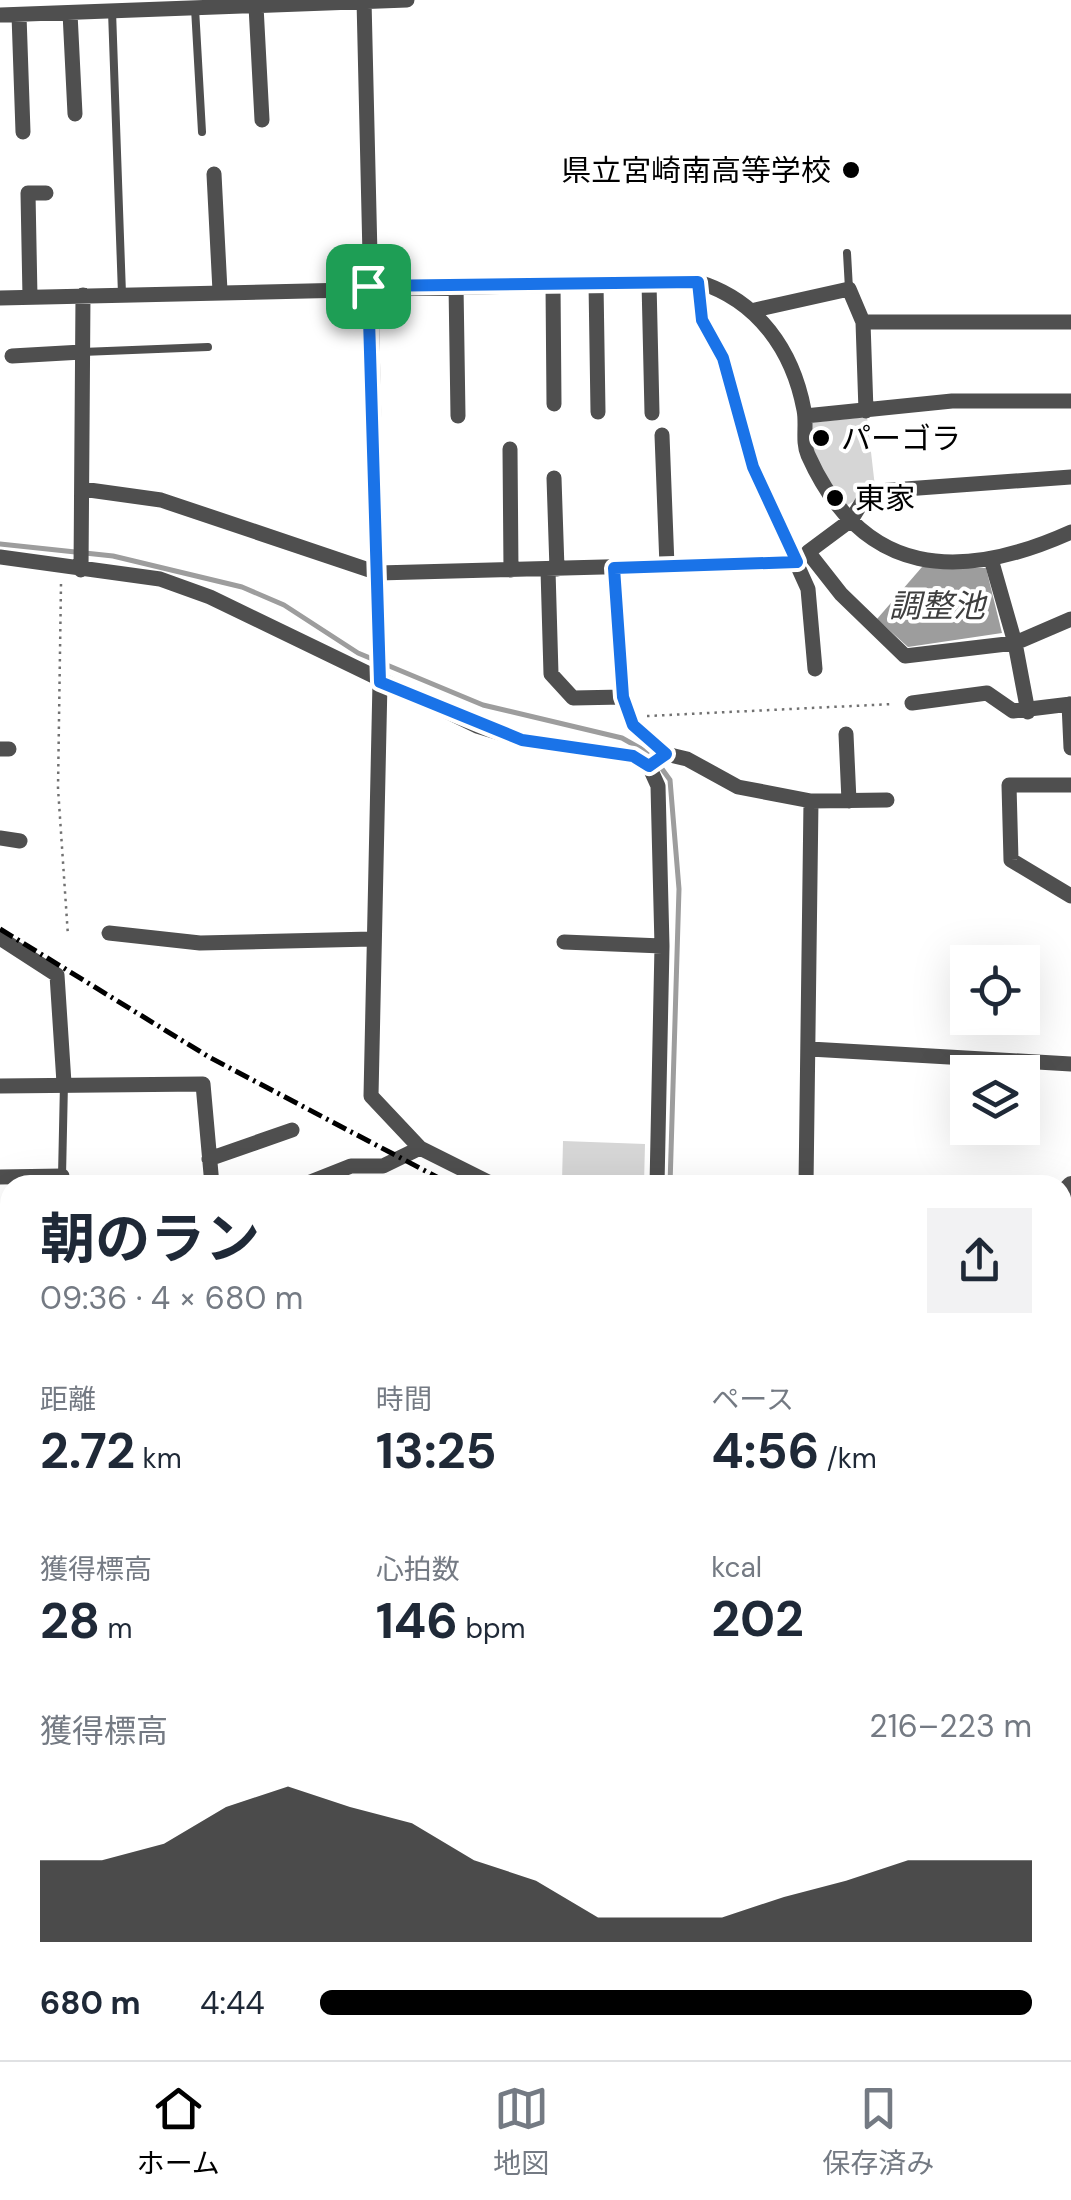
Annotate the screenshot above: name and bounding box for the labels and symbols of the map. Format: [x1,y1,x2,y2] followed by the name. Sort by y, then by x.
[561,151,831,190] place label: 県立宮崎南高等学校
[840,159,862,181] marker: 県立宮崎南高等学校
[326,244,411,329] pin
[841,419,961,458] place label: パーゴラ
[810,427,832,449] marker: パーゴラ
[855,479,915,518] place label: 東家
[824,487,846,509] marker: 東家
[889,585,988,627] water label: 調整池

